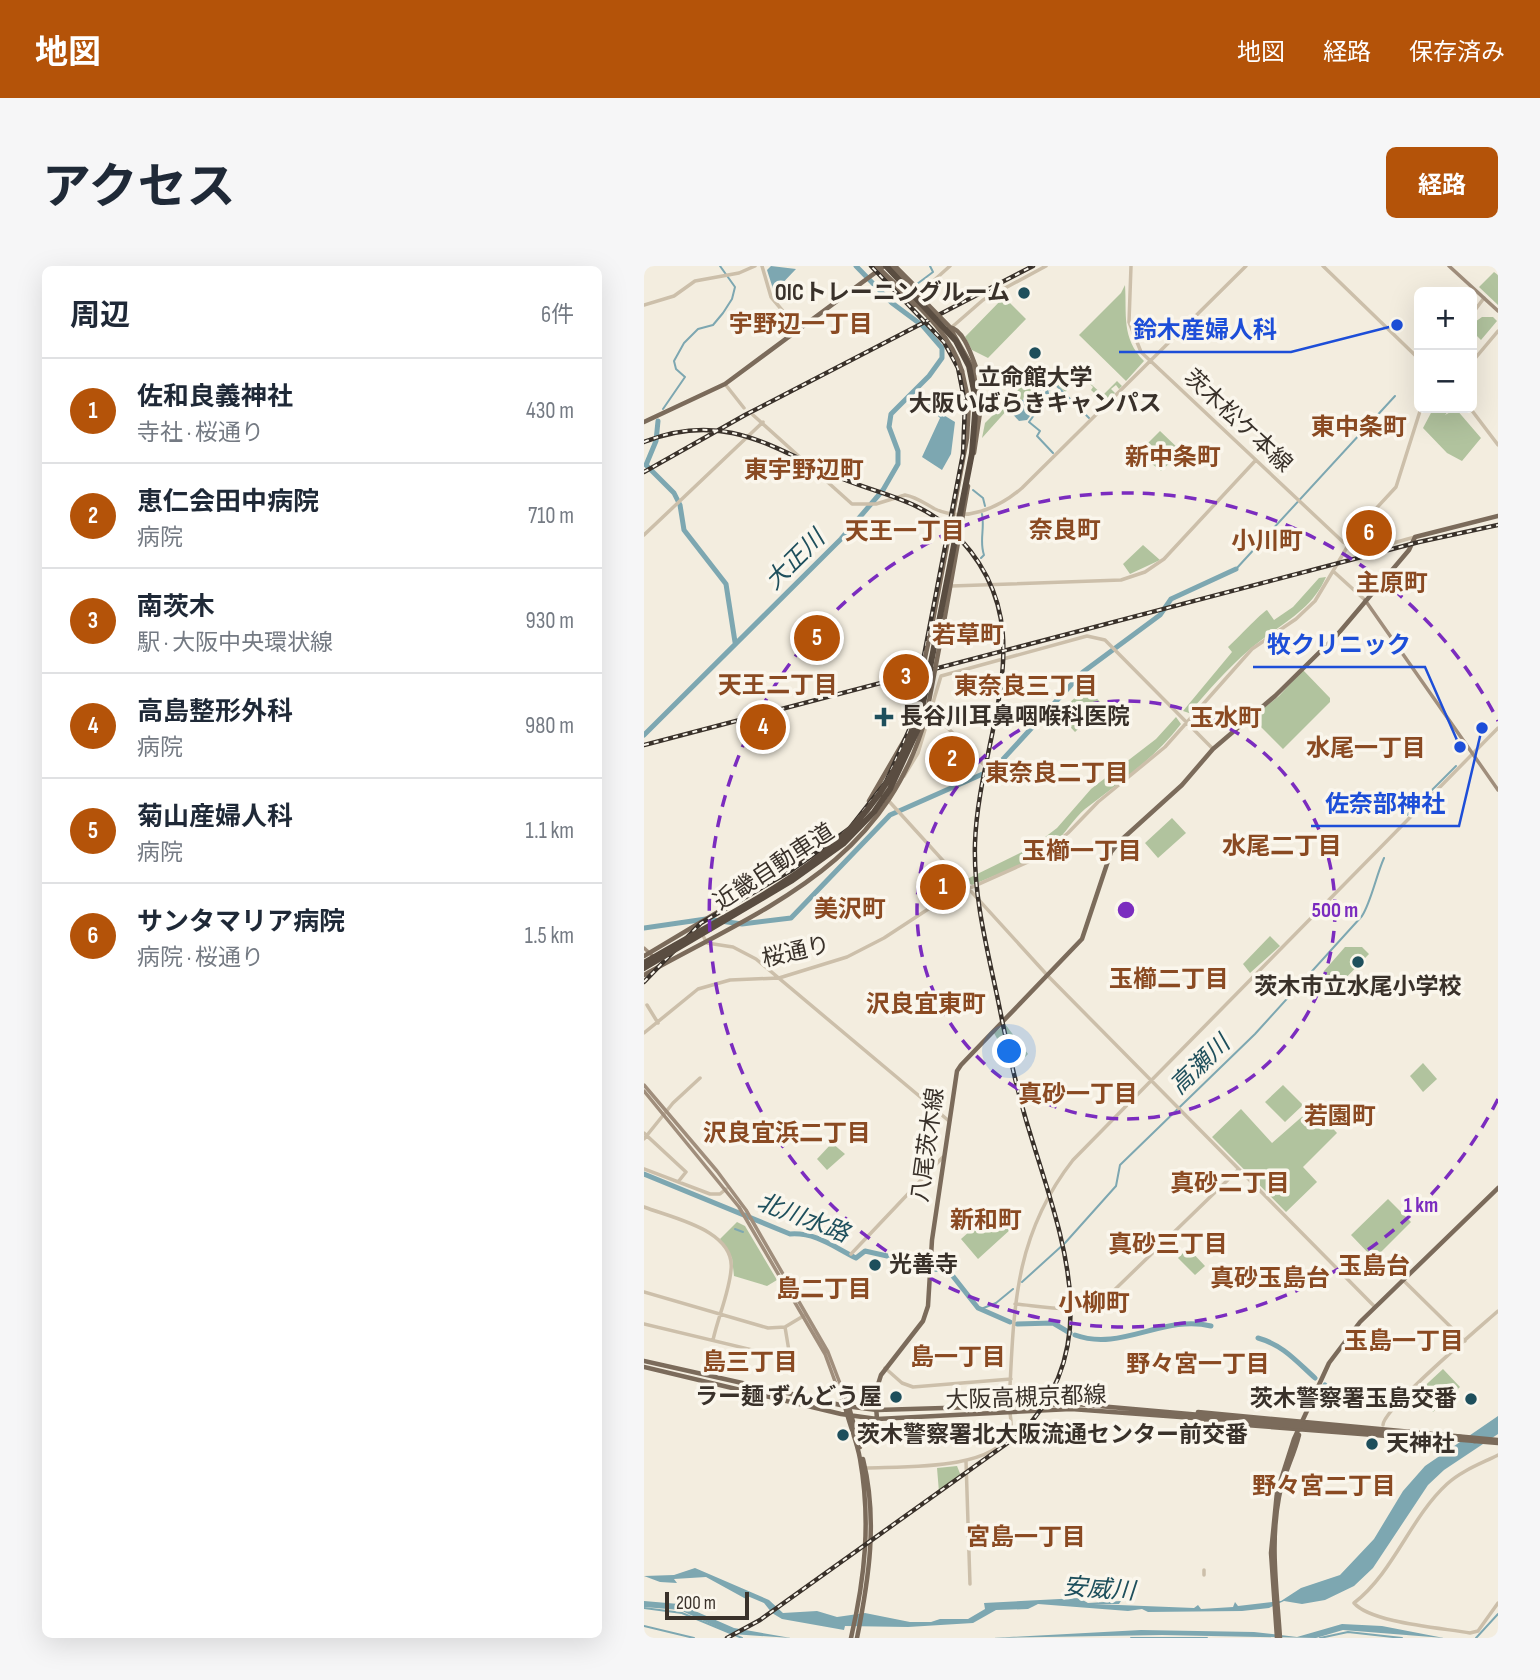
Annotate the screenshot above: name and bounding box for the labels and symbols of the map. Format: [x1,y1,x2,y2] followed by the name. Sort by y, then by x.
[775,279,1010,307] place label: OICトレーニングルーム
[1016,285,1032,301] marker: OICトレーニングルーム
[1119,307,1291,352] callout: 鈴木産婦人科
[729,310,873,339] district label: 宇野辺一丁目
[1133,316,1277,345] text: 鈴木産婦人科
[1027,345,1043,361] marker: 立命館大学 大阪いばらきキャンパス
[909,364,1162,418] place label: 立命館大学 大阪いばらきキャンパス
[1178,364,1298,478] street label: 茨木松ケ本線
[1311,413,1407,442] district label: 東中条町
[1125,443,1221,472] district label: 新中条町
[744,456,864,485] district label: 東宇野辺町
[1346,507,1392,559] pin: 6
[1029,516,1101,545] district label: 奈良町
[845,517,965,546] district label: 天王一丁目
[759,522,833,596] water label: 大正川
[1231,527,1303,556] district label: 小川町
[1356,569,1428,598] district label: 主原町
[794,612,840,664] pin: 5
[932,621,1004,650] district label: 若草町
[1253,622,1425,667] callout: 牧クリニック
[1267,631,1411,660] text: 牧クリニック
[883,651,929,703] pin: 3
[718,671,838,700] district label: 天王二丁目
[954,672,1098,701] district label: 東奈良三丁目
[740,701,786,753] pin: 4
[900,703,1130,731] place label: 長谷川耳鼻咽喉科医院
[1190,704,1262,733] district label: 玉水町
[874,707,894,727] marker: 長谷川耳鼻咽喉科医院
[929,733,975,785] pin: 2
[1306,734,1426,763] district label: 水尾一丁目
[985,759,1129,788] district label: 東奈良二丁目
[1311,781,1459,826] callout: 佐奈部神社
[1325,790,1445,819] text: 佐奈部神社
[709,818,839,916] street label: 近畿自動車道
[1222,832,1342,861] district label: 水尾二丁目
[1022,837,1142,866] district label: 玉櫛一丁目
[920,861,966,913] pin: 1
[814,895,886,924] district label: 美沢町
[1114,898,1138,922] centre of rings
[1312,898,1358,923] text: 500 m
[759,931,833,973] street label: 桜通り
[1350,954,1366,970] marker: 茨木市立水尾小学校
[1109,965,1229,994] district label: 玉櫛二丁目
[1255,973,1462,1001] place label: 茨木市立水尾小学校
[866,990,986,1019] district label: 沢良宜東町
[1164,1027,1238,1100] water label: 高瀬川
[992,1034,1026,1068] your location
[1018,1080,1138,1109] district label: 真砂一丁目
[906,1086,950,1204] street label: 八尾茨木線
[1304,1102,1376,1131] district label: 若園町
[703,1119,871,1148] district label: 沢良宜浜二丁目
[1170,1169,1290,1198] district label: 真砂二丁目
[753,1187,855,1249] water label: 北川水路
[1404,1193,1438,1218] text: 1 km
[950,1206,1022,1235] district label: 新和町
[1108,1230,1228,1259] district label: 真砂三丁目
[889,1251,958,1279] place label: 光善寺
[1338,1252,1410,1281] district label: 玉島台
[867,1257,883,1273] marker: 光善寺
[1210,1264,1330,1293] district label: 真砂玉島台
[776,1275,872,1304] district label: 島二丁目
[1058,1289,1130,1318] district label: 小柳町
[1344,1327,1464,1356] district label: 玉島一丁目
[910,1343,1006,1372] district label: 島一丁目
[702,1348,798,1377] district label: 島三丁目
[1126,1350,1270,1379] district label: 野々宮一丁目
[945,1381,1107,1415] street label: 大阪高槻京都線
[695,1383,882,1411] place label: ラー麺 ずんどう屋
[1250,1385,1457,1413] place label: 茨木警察署玉島交番
[888,1389,904,1405] marker: ラー麺 ずんどう屋
[1463,1391,1479,1407] marker: 茨木警察署玉島交番
[857,1421,1248,1449] place label: 茨木警察署北大阪流通センター前交番
[835,1427,851,1443] marker: 茨木警察署北大阪流通センター前交番
[1386,1430,1455,1458] place label: 天神社
[1364,1436,1380,1452] marker: 天神社
[1252,1472,1396,1501] district label: 野々宮二丁目
[966,1523,1086,1552] district label: 宮島一丁目
[1062,1572,1139,1606] water label: 安威川
[665,1589,749,1621] scale bar

